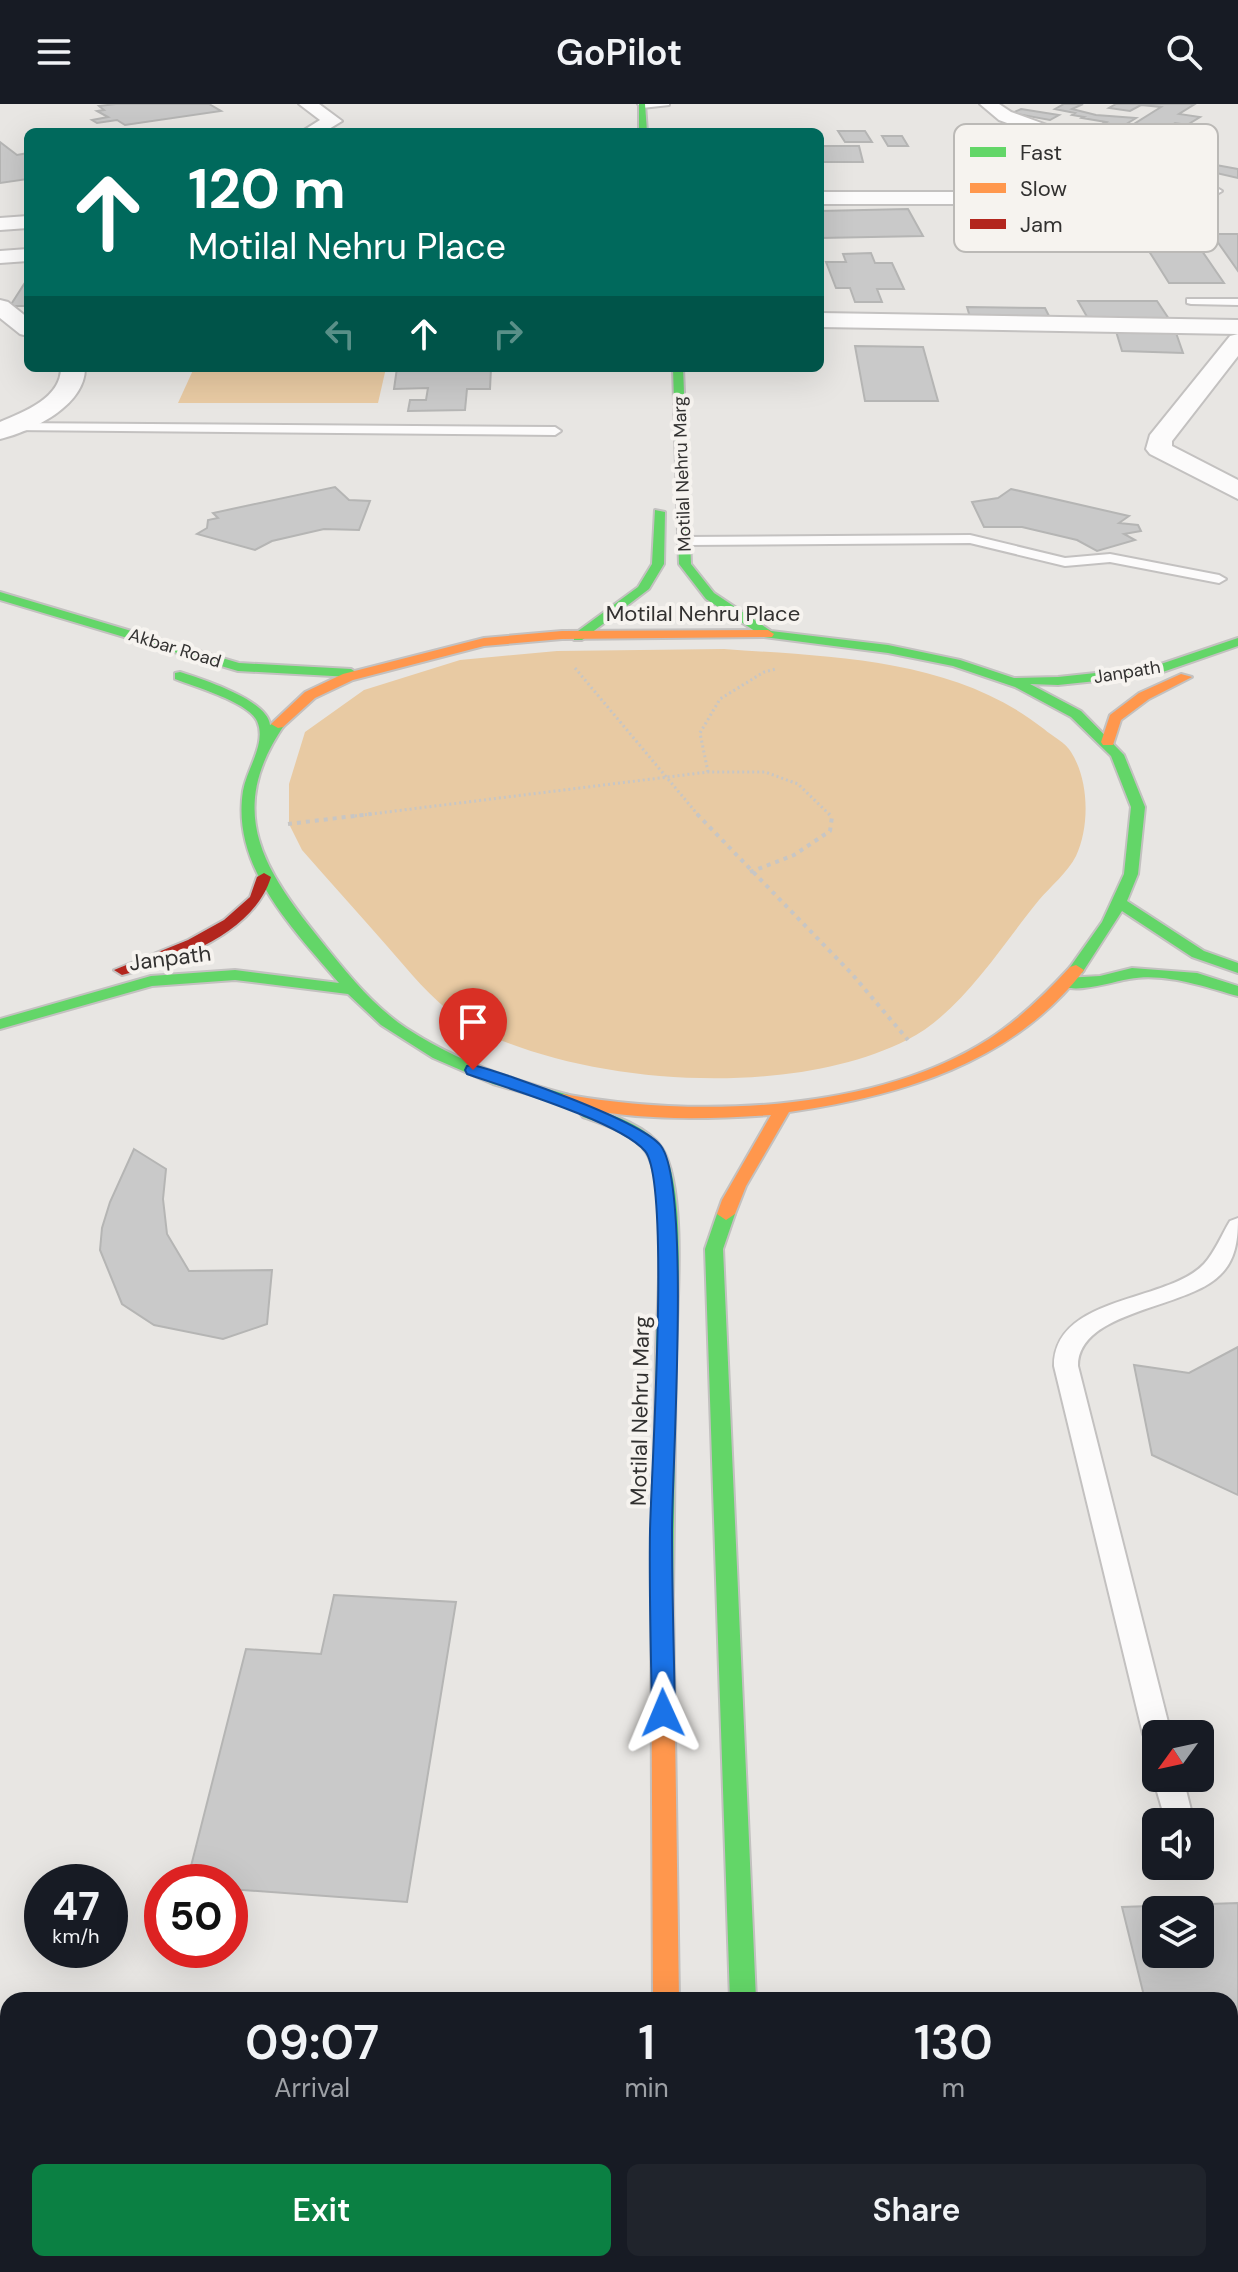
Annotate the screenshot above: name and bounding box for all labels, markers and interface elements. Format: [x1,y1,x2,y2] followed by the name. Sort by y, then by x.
[556,29,682,76] text: GoPilot
[32,30,76,74] icon: menu
[1162,30,1206,74] icon: search
[954,124,1218,252] legend
[1020,138,1062,167] text: Fast
[188,152,346,225] text: 120 m
[56,160,160,264] icon: ahead
[1020,174,1067,203] text: Slow
[1020,210,1063,239] text: Jam
[188,223,506,270] text: Motilal Nehru Place
[318,312,362,356] icon: left
[402,312,446,356] icon: ahead
[486,312,530,356] icon: right
[667,396,697,552] street label: Motilal Nehru Marg
[606,599,800,628] street label: Motilal Nehru Place
[126,623,224,673] street label: Akbar Road
[1092,655,1162,689] street label: Janpath
[127,939,213,977] street label: Janpath
[439,988,507,1070] pin
[451,1000,495,1044] icon: arrive
[624,1316,656,1506] street label: Motilal Nehru Marg
[621,1671,705,1755] position arrow
[1142,1720,1214,1792] north arrow
[1142,1720,1214,1968] map controls
[1142,1808,1214,1880] button: sound
[144,1864,248,1968] speed limit sign: 50
[52,1880,100,1932] text: 47
[1142,1896,1214,1968] button: layers
[52,1923,100,1949] text: km/h
[245,2011,379,2074] text: 09:07
[638,2011,655,2074] text: 1
[914,2011,993,2074] text: 130
[274,2071,350,2105] text: Arrival
[624,2071,669,2105] text: min
[942,2071,965,2105] text: m
[32,2164,611,2256] button: Exit
[627,2164,1206,2256] button: Share

